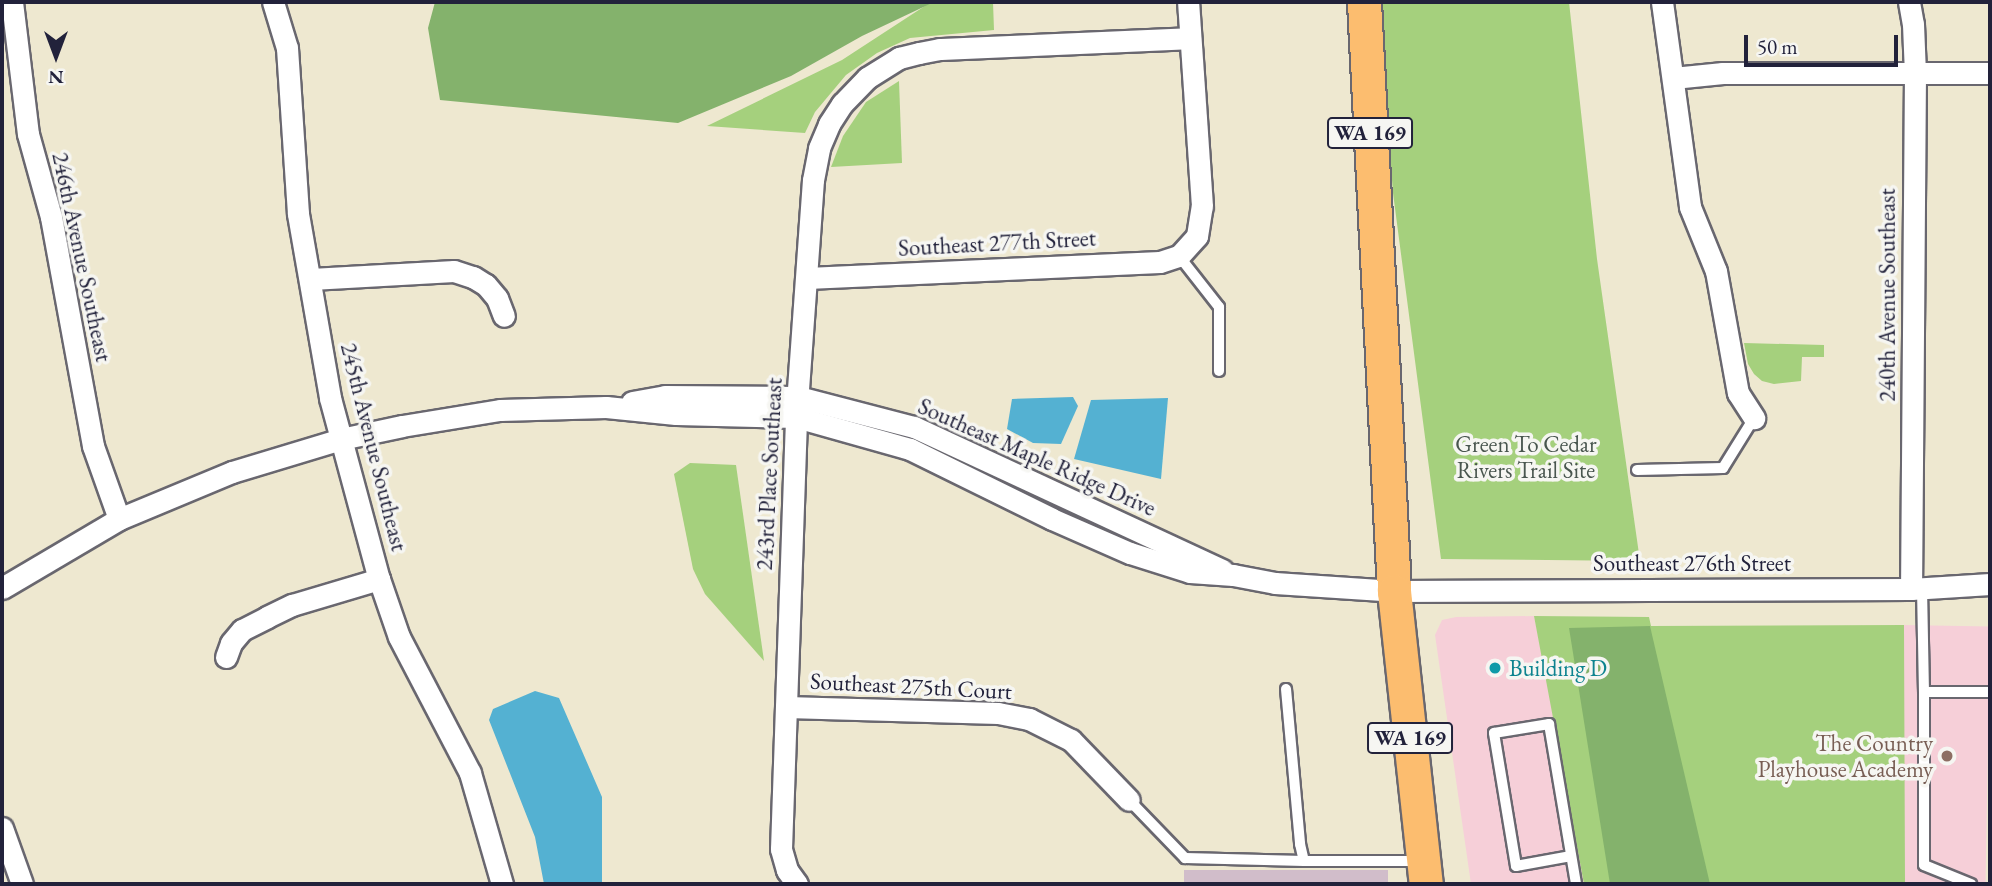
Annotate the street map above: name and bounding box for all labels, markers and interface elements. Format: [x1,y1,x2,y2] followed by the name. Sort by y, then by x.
[21,21,91,91] north arrow
[1747,21,1901,65] scale bar
[1757,33,1798,60] text: 50 m
[48,65,64,90] text: N
[1326,116,1414,150] road number: WA 169
[46,150,118,364] street label: 246th Avenue Southeast
[1873,188,1901,402] street label: 240th Avenue Southeast
[897,224,1097,262] street label: Southeast 277th Street
[335,340,413,554] street label: 245th Avenue Southeast
[750,377,788,571] street label: 243rd Place Southeast
[914,392,1160,522] street label: Southeast Maple Ridge Drive
[1455,430,1597,484] park label: Green To Cedar Rivers Trail Site
[1593,549,1791,577] street label: Southeast 276th Street
[1509,654,1607,682] place label: Building D
[1487,660,1503,676] marker: Building D
[809,667,1013,705] street label: Southeast 275th Court
[1366,720,1454,756] road number: WA 169
[1758,729,1933,783] place label: The Country Playhouse Academy
[1939,748,1955,764] marker: The Country Playhouse Academy

